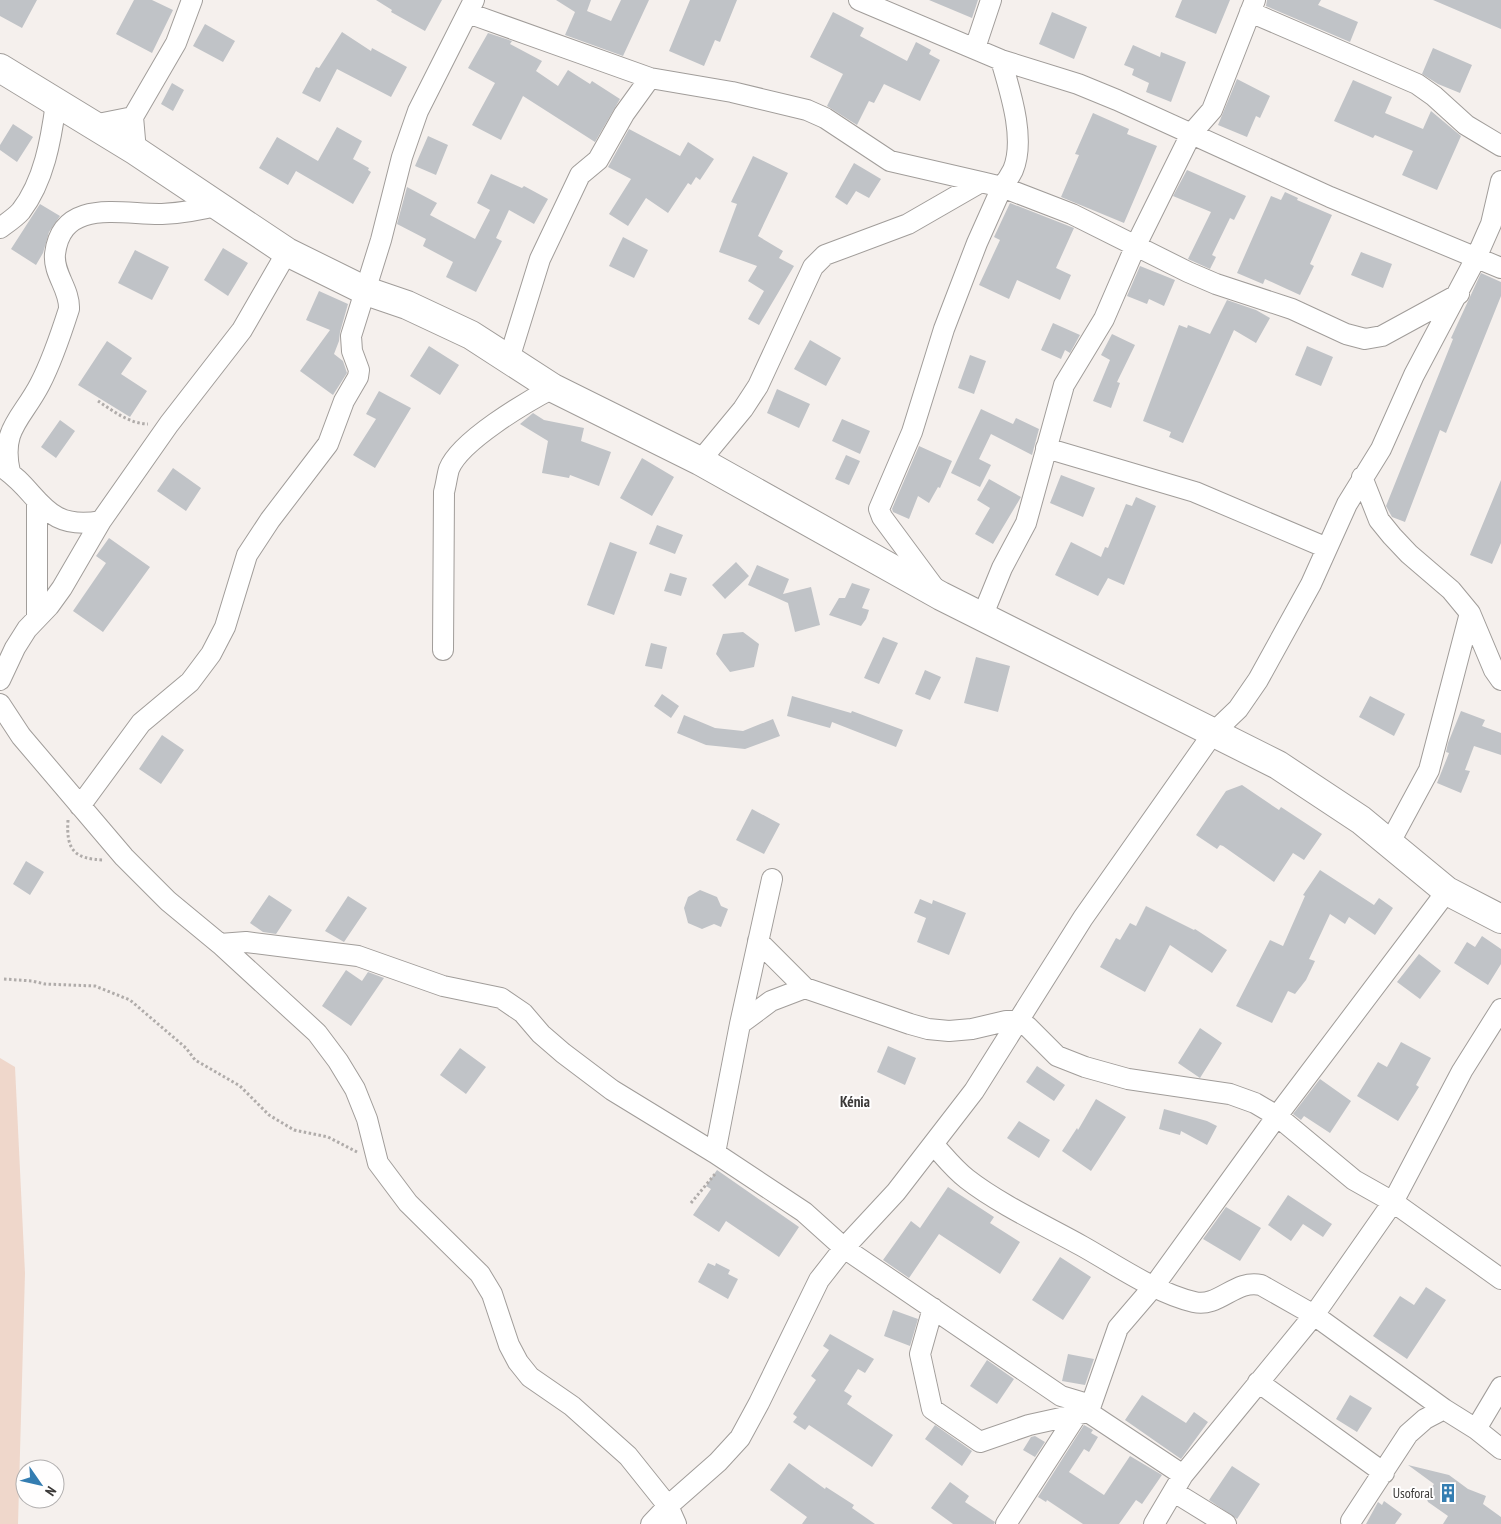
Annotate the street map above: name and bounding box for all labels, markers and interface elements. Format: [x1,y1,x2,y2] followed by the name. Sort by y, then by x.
[840,1092,870,1111] district label: Kénia
[15,1459,65,1509] north arrow
[1437,1482,1459,1504] building icon: Usoforal
[41,1483,60,1499] text: N
[1393,1484,1434,1502] place label: Usoforal

